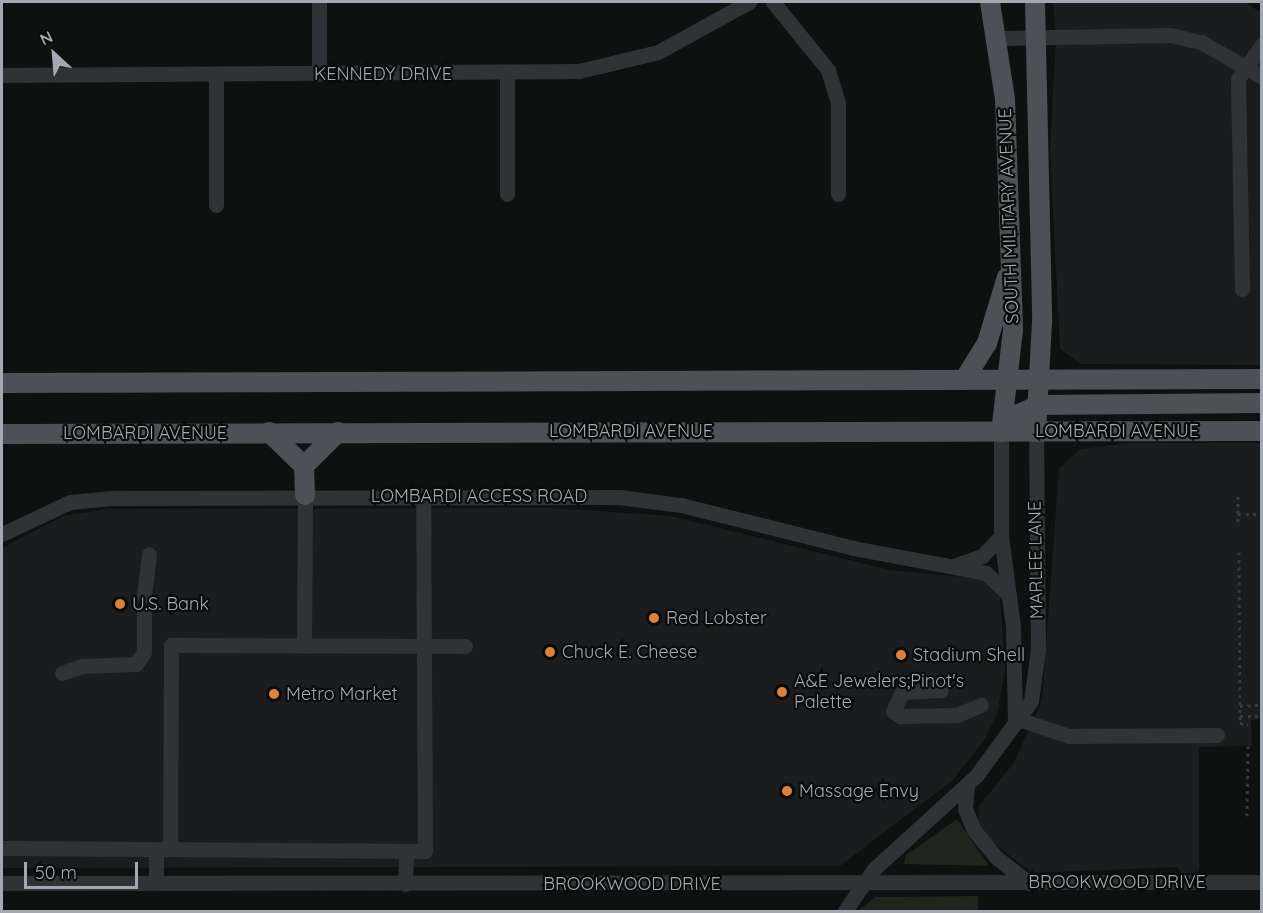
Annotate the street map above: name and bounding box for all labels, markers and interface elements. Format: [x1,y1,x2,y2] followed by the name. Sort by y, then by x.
[24,24,84,84] north arrow
[36,26,56,49] text: N
[314,63,452,85] street label: KENNEDY DRIVE
[994,108,1024,324] street label: SOUTH MILITARY AVENUE
[549,420,713,442] street label: LOMBARDI AVENUE
[1035,420,1199,442] street label: LOMBARDI AVENUE
[63,422,227,444] street label: LOMBARDI AVENUE
[371,485,587,507] street label: LOMBARDI ACCESS ROAD
[1024,501,1048,619] street label: MARLEE LANE
[132,593,209,615] place label: U.S. Bank
[113,597,127,611] marker: U.S. Bank
[666,607,767,629] place label: Red Lobster
[647,611,661,625] marker: Red Lobster
[562,641,697,663] place label: Chuck E. Cheese
[913,644,1025,666] place label: Stadium Shell
[543,645,557,659] marker: Chuck E. Cheese
[894,648,908,662] marker: Stadium Shell
[794,671,964,714] place label: A&E Jewelers;Pinot's Palette
[286,683,398,705] place label: Metro Market
[775,685,789,699] marker: A&E Jewelers;Pinot's Palette
[267,687,281,701] marker: Metro Market
[799,780,919,802] place label: Massage Envy
[780,784,794,798] marker: Massage Envy
[27,850,141,888] scale bar
[35,861,77,884] text: 50 m
[1028,871,1206,893] street label: BROOKWOOD DRIVE
[543,873,721,895] street label: BROOKWOOD DRIVE

